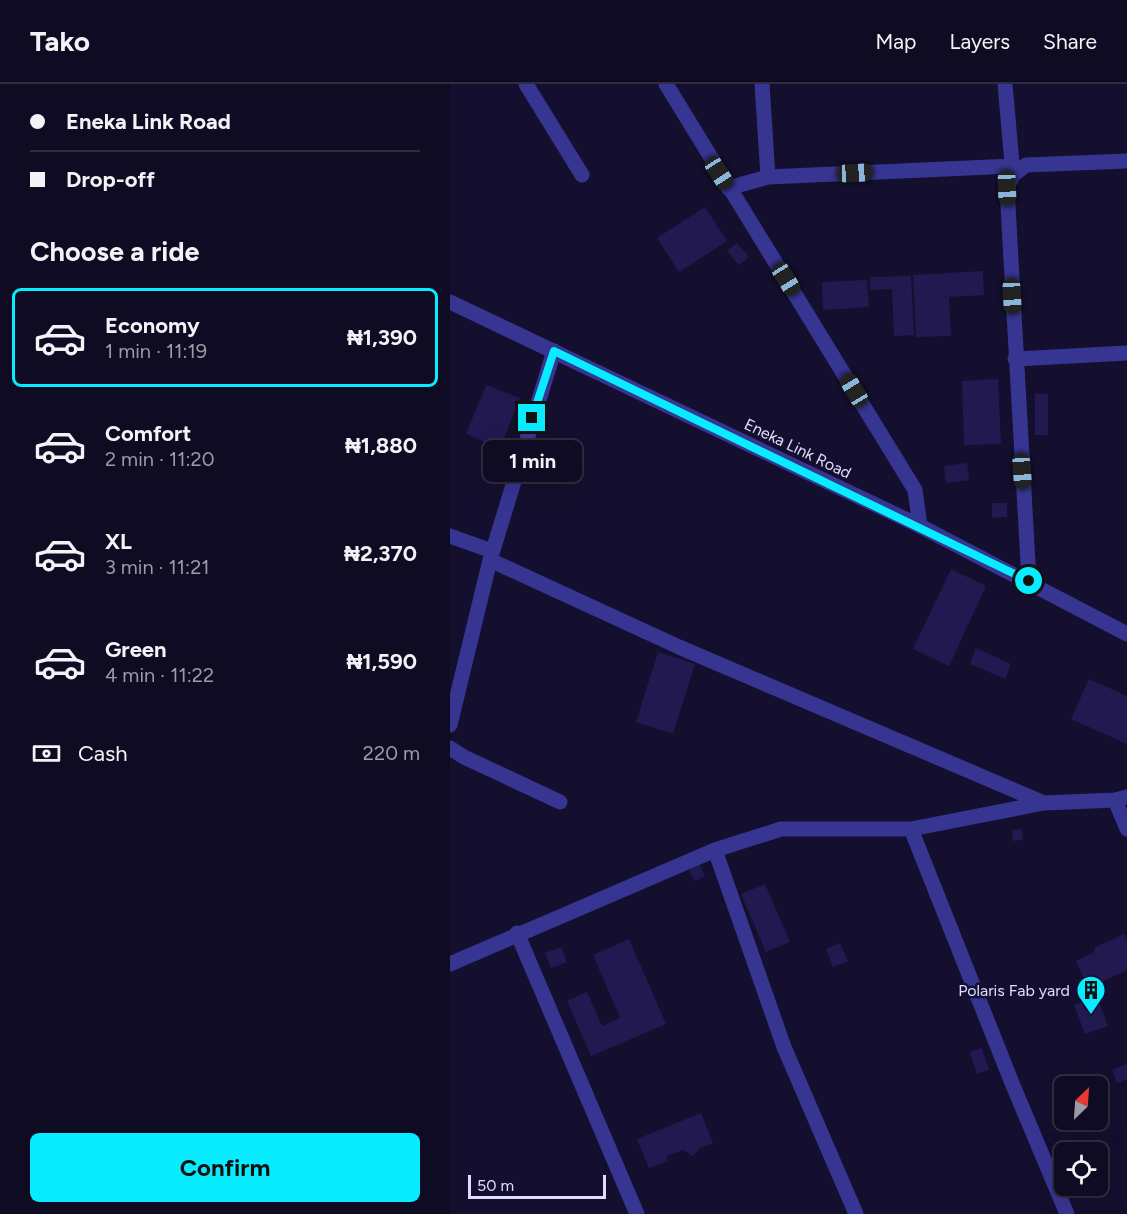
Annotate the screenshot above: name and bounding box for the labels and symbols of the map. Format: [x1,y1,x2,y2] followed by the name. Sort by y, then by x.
[702,153,736,193] car
[837,163,873,183] car
[997,170,1017,206] car
[769,259,803,299] car
[1002,278,1022,314] car
[837,370,871,410] car
[518,404,545,431] route end
[741,414,854,482] street label: Eneka Link Road
[482,439,582,481] callout: 1 min
[1012,452,1032,490] car
[1015,567,1042,594] route start
[1075,974,1107,1016] building icon: Polaris Fab yard
[958,981,1070,1000] place label: Polaris Fab yard
[1054,1076,1108,1130] north arrow
[468,1172,606,1200] scale bar

